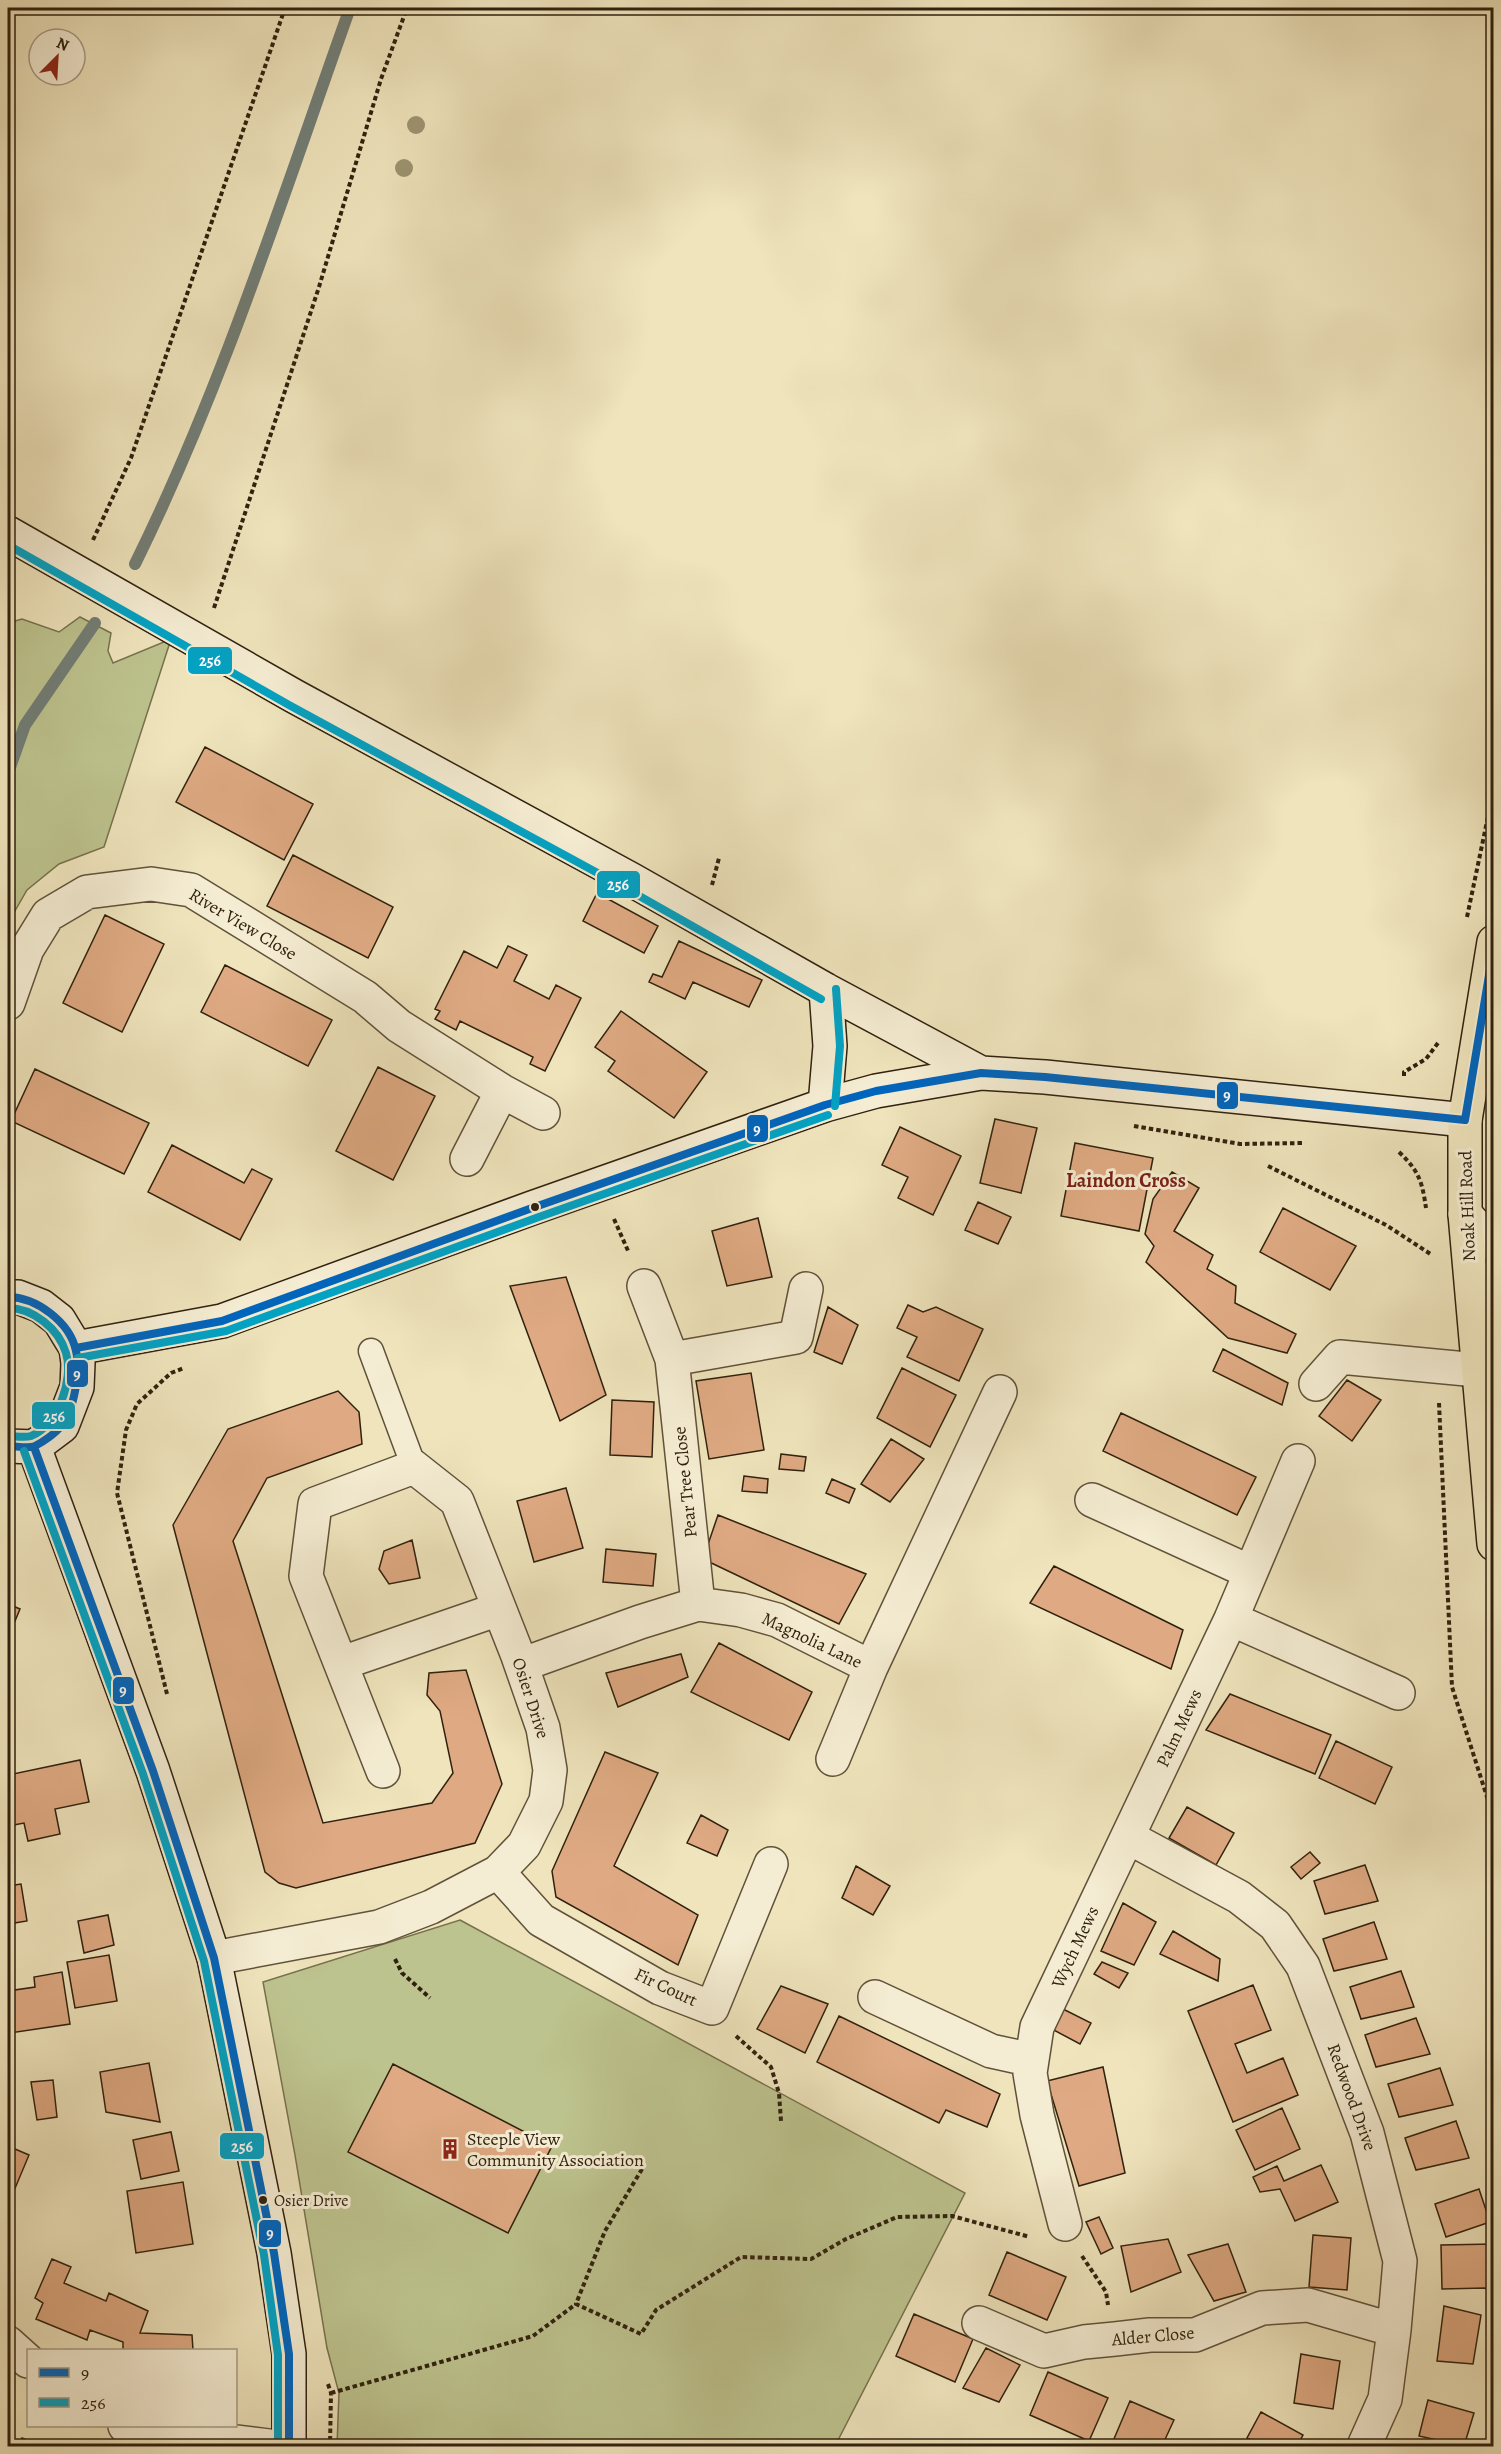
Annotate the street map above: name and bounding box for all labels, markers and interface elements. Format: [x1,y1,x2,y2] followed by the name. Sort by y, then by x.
[27,27,87,87] north arrow
[53,32,73,57] text: N
[187,646,233,675] line badge: 256
[199,650,222,672] text: 256
[596,870,641,899] line badge: 256
[607,874,630,896] text: 256
[185,882,301,966] street label: River View Close
[1216,1081,1239,1110] line badge: 9
[1223,1085,1231,1107] text: 9
[746,1114,769,1143] line badge: 9
[753,1119,761,1141] text: 9
[1453,1150,1481,1262] street label: Noak Hill Road
[1066,1167,1186,1194] district label: Laindon Cross
[529,1201,541,1213] unlabelled marker
[66,1359,89,1388] line badge: 9
[73,1364,81,1386] text: 9
[31,1401,76,1430] line badge: 256
[43,1406,66,1428] text: 256
[667,1425,703,1539] street label: Pear Tree Close
[758,1606,866,1674] street label: Magnolia Lane
[507,1654,555,1742] street label: Osier Drive
[112,1676,135,1705] line badge: 9
[119,1680,127,1702] text: 9
[1150,1685,1208,1771] street label: Palm Mews
[1045,1902,1104,1993] street label: Wych Mews
[631,1962,701,2012] street label: Fir Court
[1322,2040,1382,2154] street label: Redwood Drive
[467,2127,644,2172] place label: Steeple View Community Association
[219,2132,265,2160] line badge: 256
[231,2136,254,2158] text: 256
[438,2137,462,2161] building icon: Steeple View Community Association
[274,2190,348,2212] place label: Osier Drive
[257,2194,269,2206] marker: Osier Drive
[258,2219,282,2248] line badge: 9
[266,2223,274,2245] text: 9
[1110,2320,1195,2352] street label: Alder Close
[27,2349,237,2427] legend
[81,2361,89,2385] text: 9
[81,2391,106,2415] text: 256

